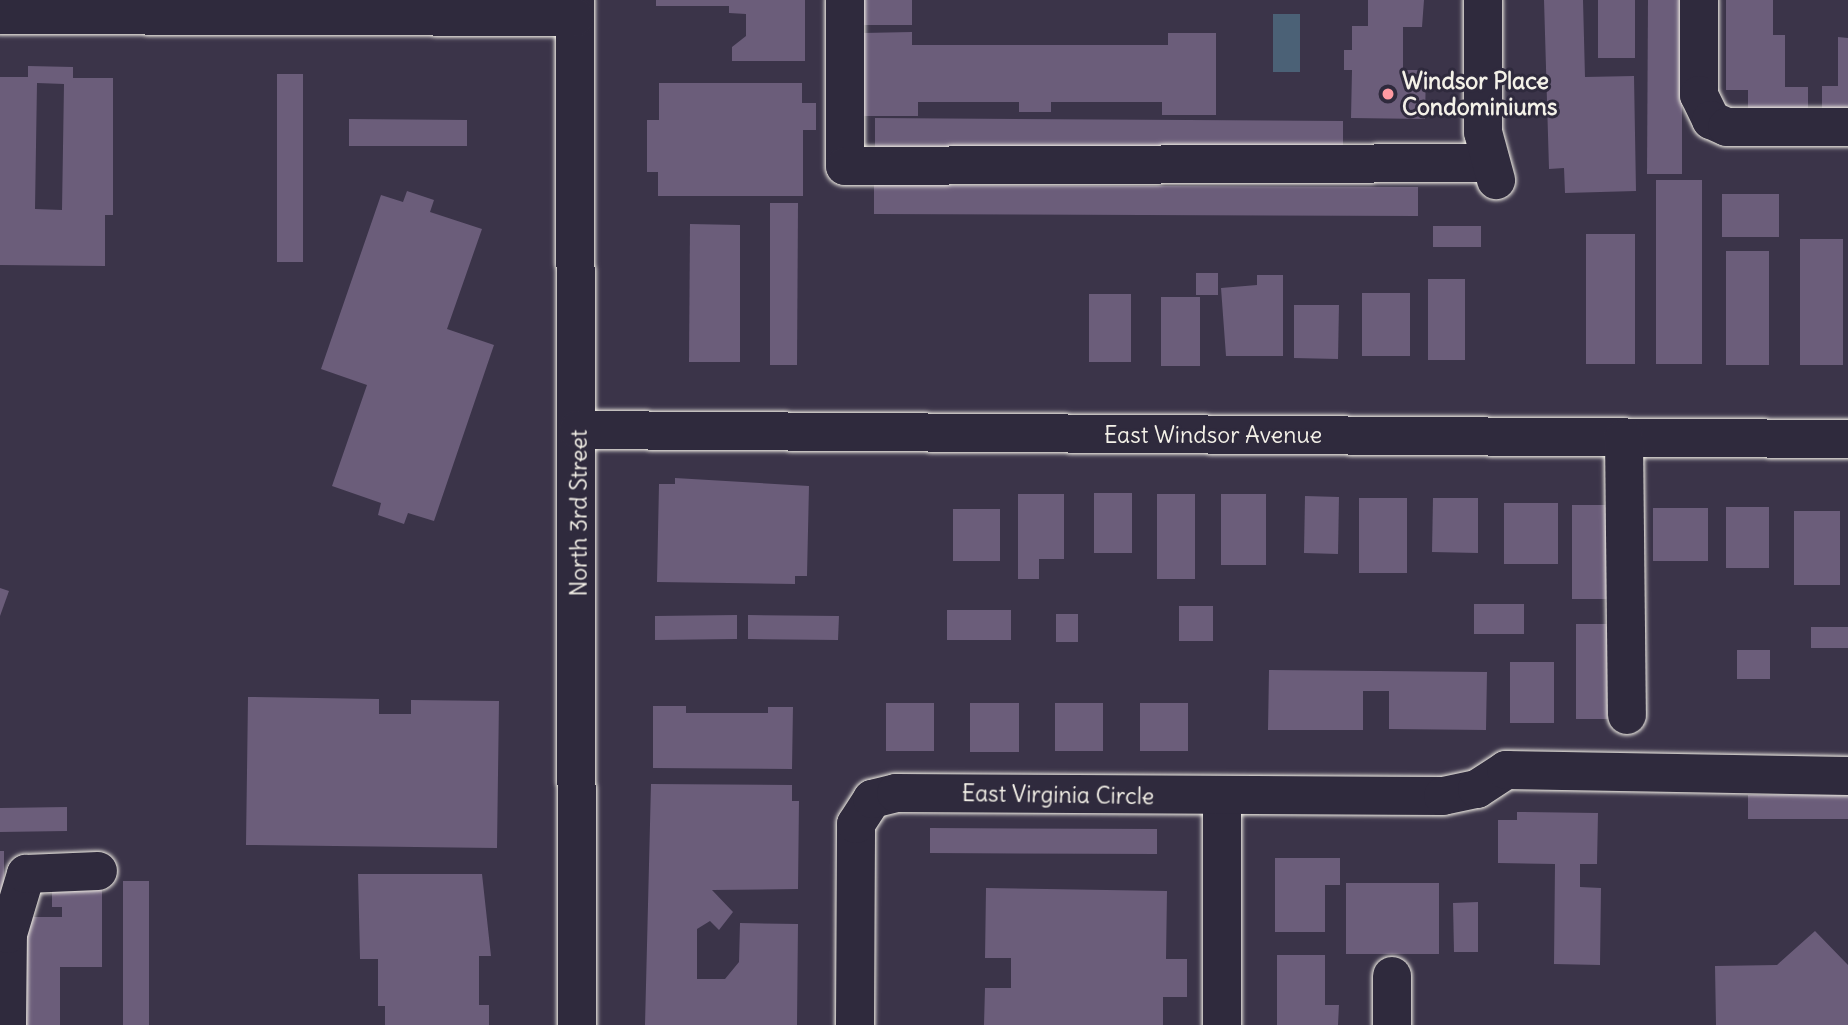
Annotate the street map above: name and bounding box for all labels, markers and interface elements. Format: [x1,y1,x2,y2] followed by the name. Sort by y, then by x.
[1402,67,1557,121] place label: Windsor Place Condominiums
[1380,86,1396,102] marker: Windsor Place Condominiums
[1104,421,1322,449] street label: East Windsor Avenue
[565,429,593,597] street label: North 3rd Street
[962,780,1154,810] street label: East Virginia Circle

